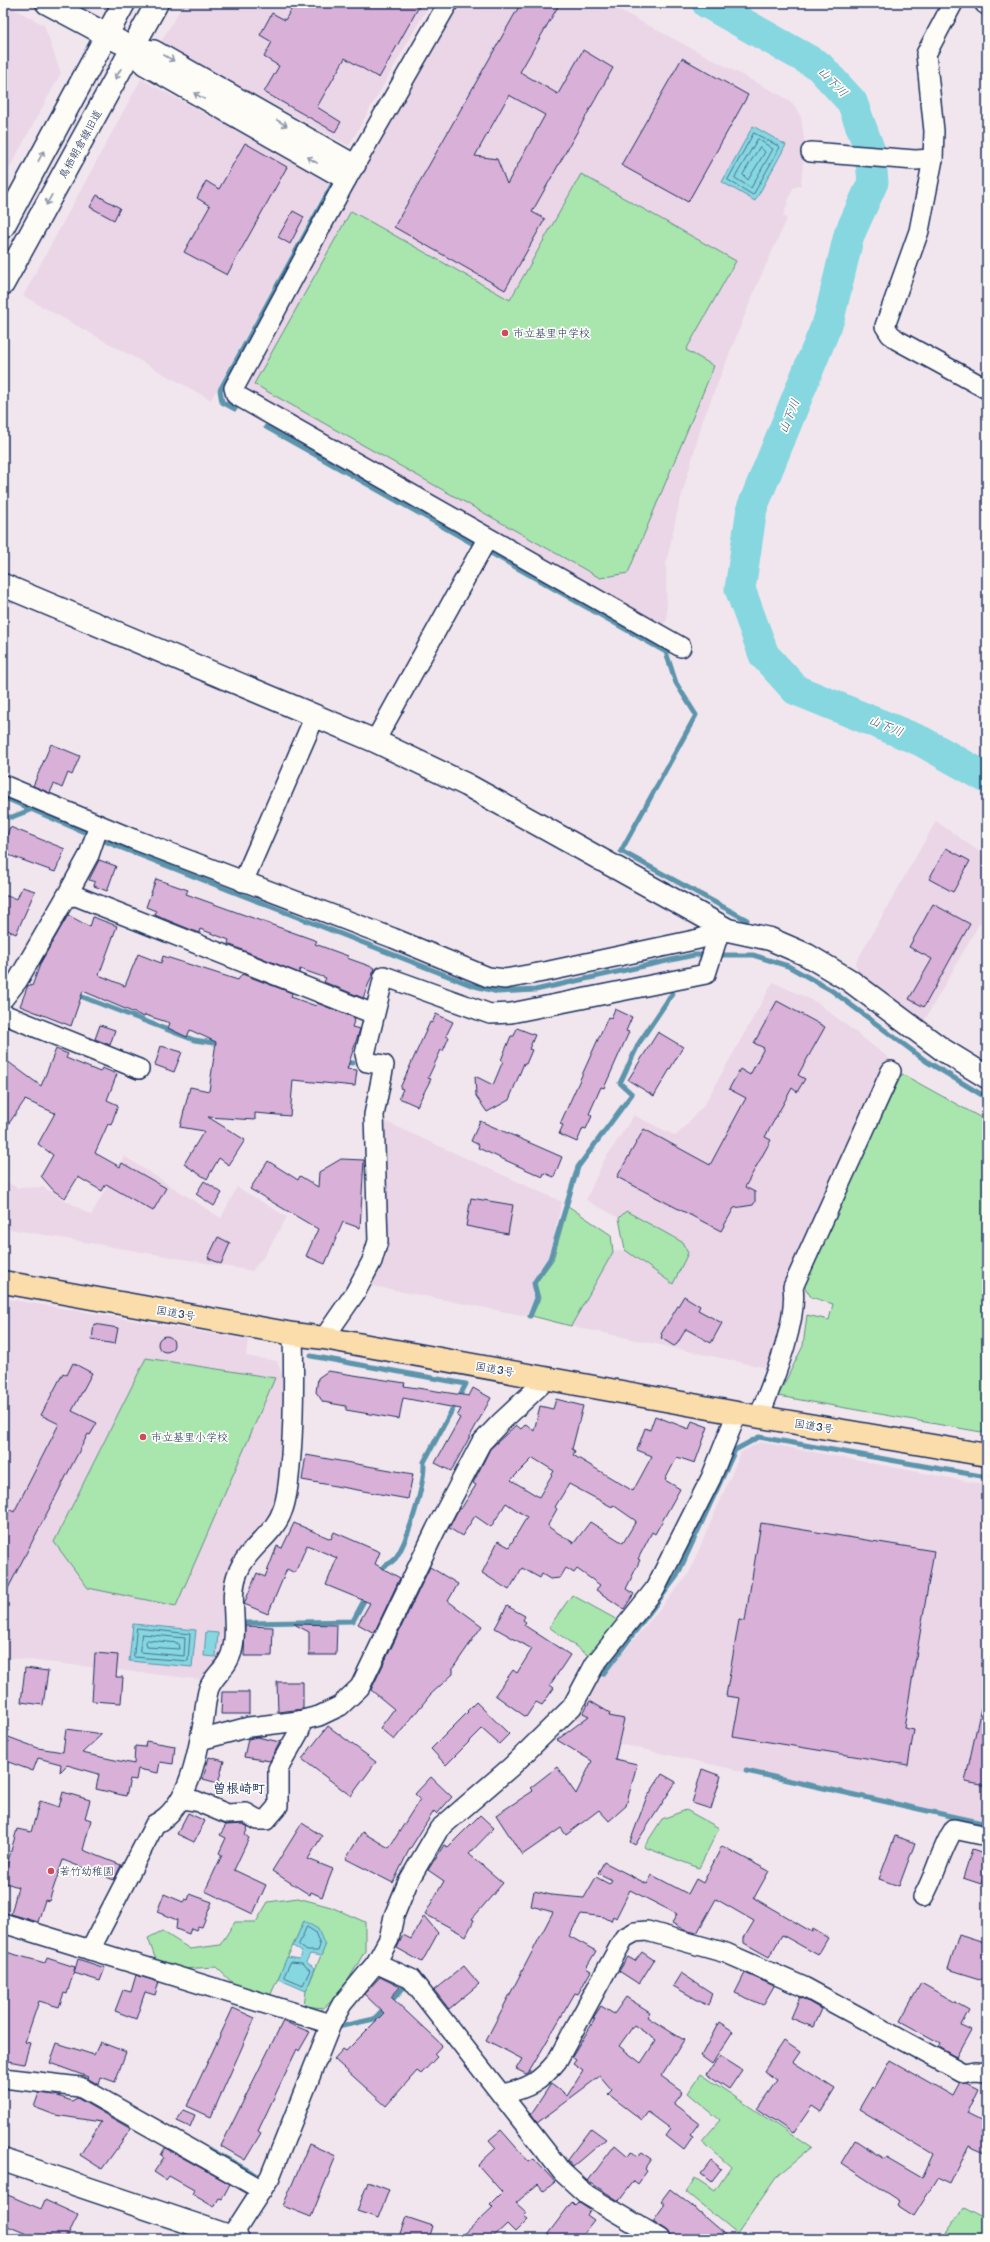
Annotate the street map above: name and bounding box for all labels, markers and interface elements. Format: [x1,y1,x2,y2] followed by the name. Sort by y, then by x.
[163,55,175,63] one-way arrow
[815,64,851,101] water label: 山下川
[114,68,122,80] one-way arrow
[193,92,205,100] one-way arrow
[56,107,105,181] street label: 鳥栖朝倉線旧道
[276,119,288,127] one-way arrow
[38,150,46,162] one-way arrow
[306,156,318,164] one-way arrow
[45,194,53,206] one-way arrow
[513,327,590,340] place label: 市立基里中学校
[500,328,510,338] marker: 市立基里中学校
[776,397,803,436] water label: 山下川
[866,713,905,740] water label: 山下川
[155,1304,197,1323] street label: 国道3号
[474,1360,516,1379] street label: 国道3号
[793,1417,835,1436] street label: 国道3号
[151,1431,228,1444] place label: 市立基里小学校
[138,1432,148,1442] marker: 市立基里小学校
[213,1781,265,1797] district label: 曽根崎町
[59,1865,114,1878] place label: 若竹幼稚園
[46,1866,56,1876] marker: 若竹幼稚園

